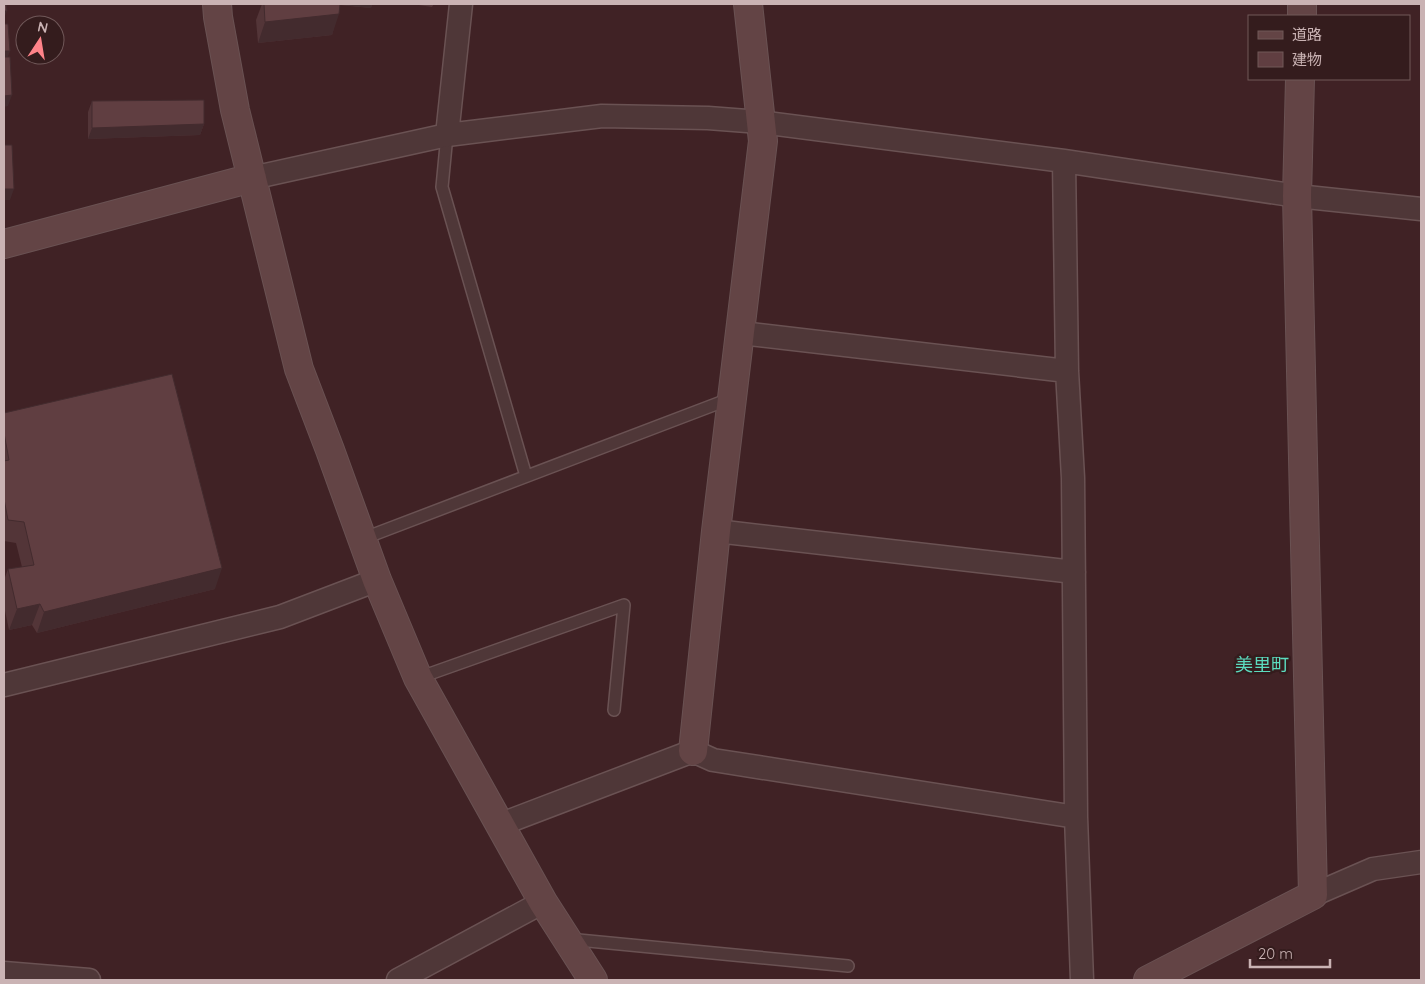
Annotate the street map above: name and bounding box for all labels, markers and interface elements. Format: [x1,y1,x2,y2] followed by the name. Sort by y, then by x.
[15,15,65,65] north arrow
[1248,15,1410,80] legend
[36,17,50,37] text: N
[1292,25,1322,44] text: 道路
[1292,50,1322,69] text: 建物
[1235,653,1289,676] district label: 美里町
[1250,936,1330,968] scale bar
[1258,944,1293,963] text: 20 m

